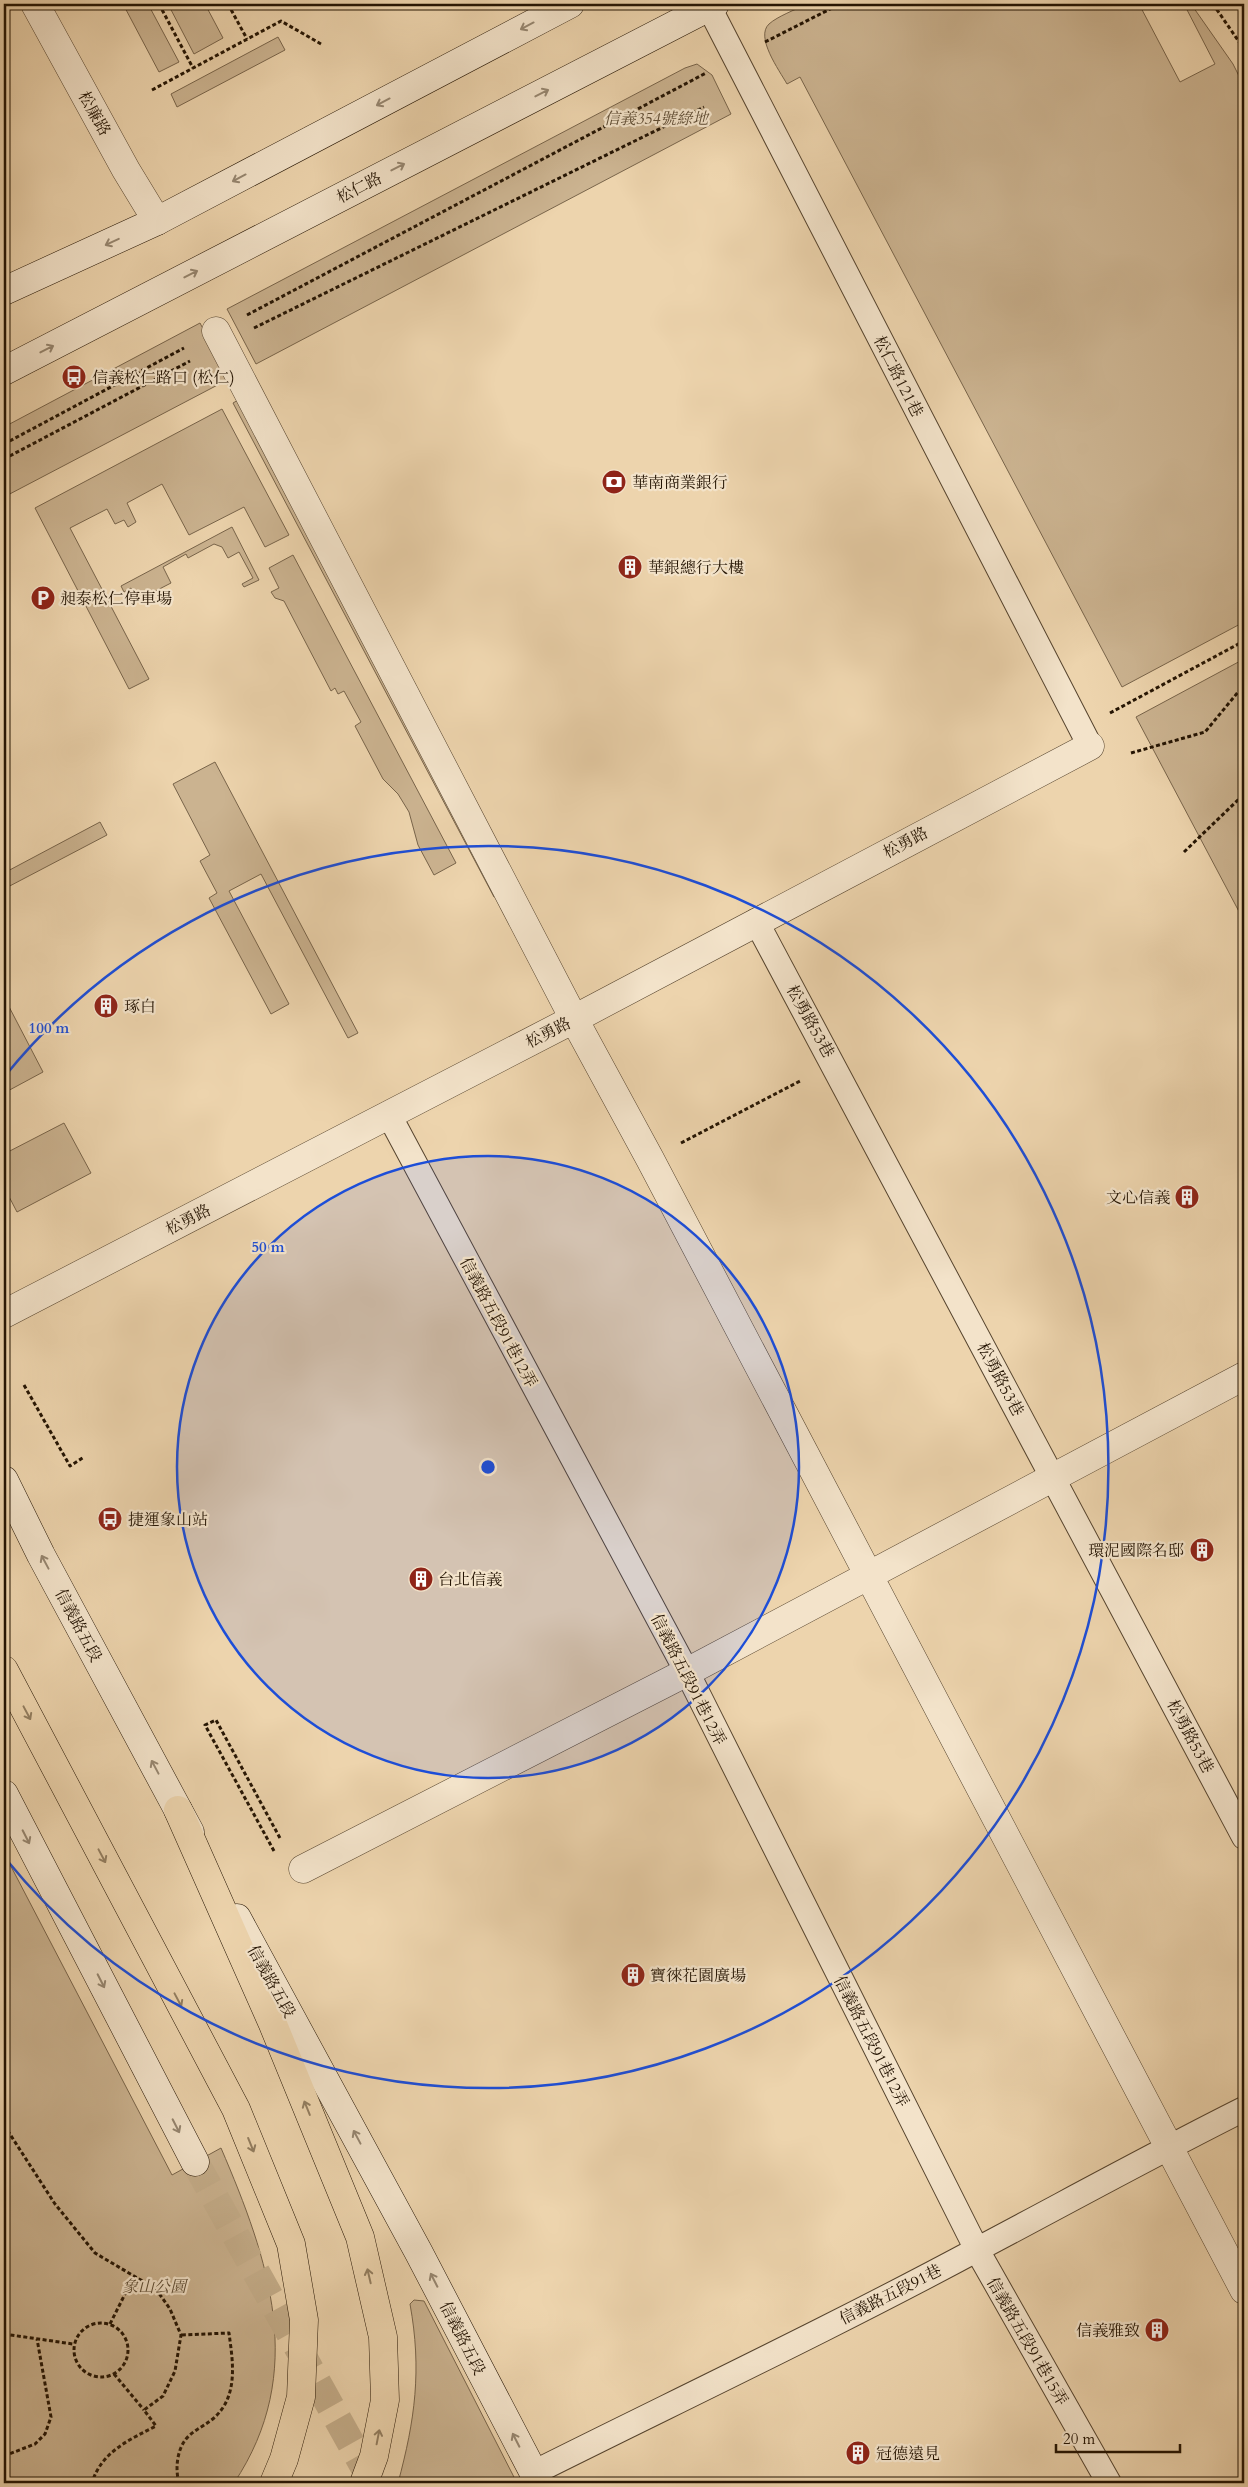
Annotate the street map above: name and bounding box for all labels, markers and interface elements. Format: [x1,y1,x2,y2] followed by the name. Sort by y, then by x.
[520,22,534,32] one-way arrow
[73,87,115,140] street label: 松廉路
[535,88,550,98] one-way arrow
[376,98,391,107] one-way arrow
[604,108,710,130] park label: 信義354號綠地
[390,162,405,171] one-way arrow
[333,167,386,209] street label: 松仁路
[232,174,247,183] one-way arrow
[105,237,120,247] one-way arrow
[184,269,199,279] one-way arrow
[868,332,928,421] street label: 松仁路121巷
[39,343,54,353] one-way arrow
[61,364,87,390] bus stop icon: 信義松仁路口 (松仁)
[92,367,234,389] place label: 信義松仁路口 (松仁)
[601,469,627,495] bank icon: 華南商業銀行
[632,472,728,494] place label: 華南商業銀行
[617,554,643,580] building icon: 華銀總行大樓
[648,557,744,579] place label: 華銀總行大樓
[30,585,56,611] parking icon: 昶泰松仁停車場
[60,588,172,610] place label: 昶泰松仁停車場
[879,822,932,864] street label: 松勇路
[781,981,839,1062] street label: 松勇路53巷
[93,993,119,1019] building icon: 琢白
[124,996,156,1018] place label: 琢白
[522,1012,575,1054] street label: 松勇路
[29,1018,70,1038] text: 100 m
[1174,1184,1200,1210] building icon: 文心信義
[1106,1187,1170,1209] place label: 文心信義
[162,1199,215,1241] street label: 松勇路
[251,1237,285,1257] text: 50 m
[454,1253,542,1392] street label: 信義路五段91巷12弄
[972,1339,1029,1420] street label: 松勇路53巷
[479,1458,497,1476] centre of rings
[97,1506,123,1532] bus stop icon: 捷運象山站
[128,1509,208,1531] place label: 捷運象山站
[1189,1537,1215,1563] building icon: 環泥國際名邸
[1088,1540,1184,1562] place label: 環泥國際名邸
[40,1555,49,1570] one-way arrow
[408,1566,434,1592] building icon: 台北信義
[438,1569,502,1591] place label: 台北信義
[50,1585,107,1666] street label: 信義路五段
[645,1610,731,1749] street label: 信義路五段91巷12弄
[1162,1696,1219,1777] street label: 松勇路53巷
[22,1705,32,1719] one-way arrow
[150,1760,159,1775] one-way arrow
[21,1830,31,1845] one-way arrow
[97,1849,107,1864] one-way arrow
[242,1941,300,2022] street label: 信義路五段
[620,1962,646,1988] building icon: 寶徠花園廣場
[650,1965,746,1987] place label: 寶徠花園廣場
[828,1972,914,2111] street label: 信義路五段91巷12弄
[96,1974,106,1989] one-way arrow
[174,1992,183,2007] one-way arrow
[302,2101,311,2116] one-way arrow
[171,2118,181,2133] one-way arrow
[352,2130,361,2145] one-way arrow
[246,2137,256,2152] one-way arrow
[835,2260,946,2330] street label: 信義路五段91巷
[364,2269,373,2285] one-way arrow
[429,2273,438,2288] one-way arrow
[981,2273,1073,2410] street label: 信義路五段91巷15弄
[122,2276,189,2298] park label: 象山公園
[434,2298,490,2379] street label: 信義路五段
[1144,2317,1170,2343] building icon: 信義雅致
[1076,2320,1140,2342] place label: 信義雅致
[1056,2422,1179,2454] scale bar
[373,2429,383,2445] one-way arrow
[1063,2429,1095,2449] text: 20 m
[511,2433,520,2448] one-way arrow
[845,2440,871,2466] building icon: 冠德遠見
[876,2443,940,2465] place label: 冠德遠見

